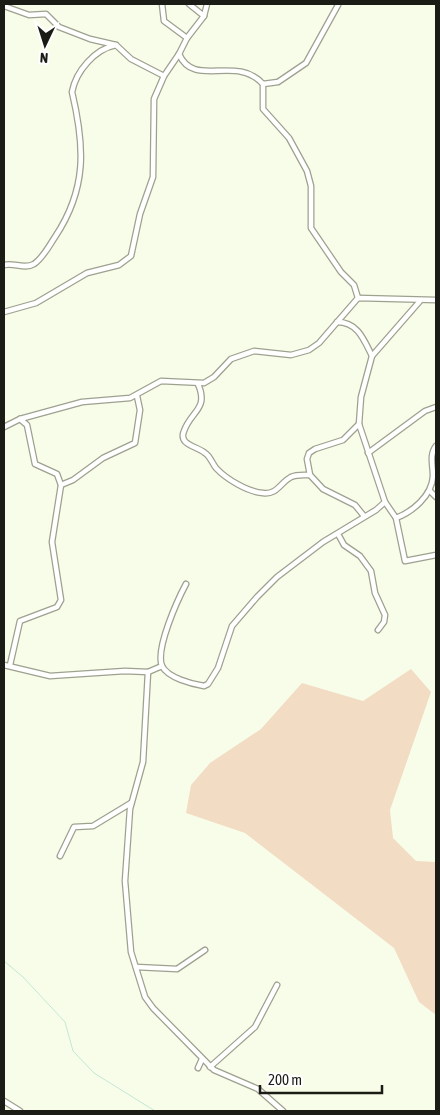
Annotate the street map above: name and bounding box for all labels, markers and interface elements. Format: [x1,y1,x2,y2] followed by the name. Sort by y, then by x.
[20,20,70,70] north arrow
[39,50,49,66] text: N
[260,1062,382,1094] scale bar
[268,1071,302,1088] text: 200 m

